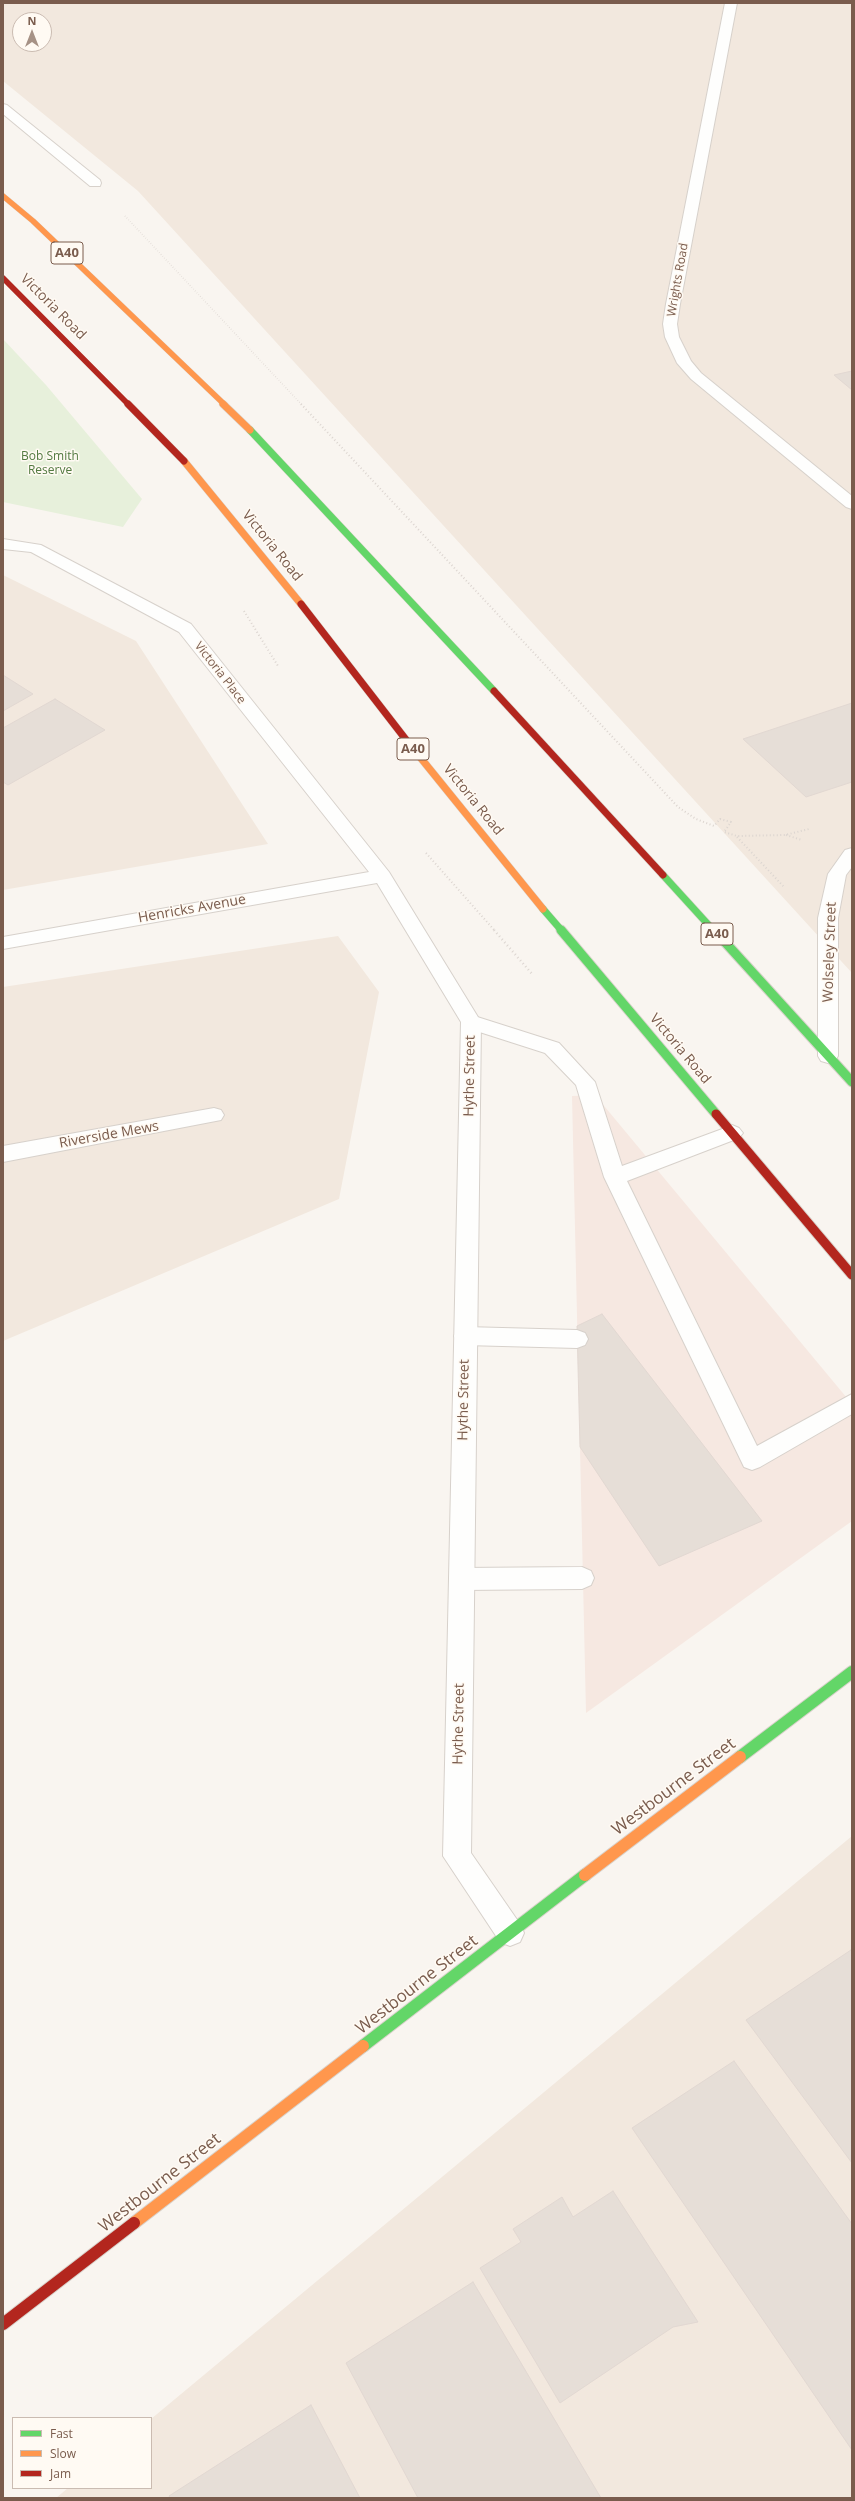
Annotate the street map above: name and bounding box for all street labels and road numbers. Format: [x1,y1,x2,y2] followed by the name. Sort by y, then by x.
[51,242,83,264] road number: A40
[664,242,692,318] street label: Wrights Road
[17,271,89,343] street label: Victoria Road
[238,507,306,585] street label: Victoria Road
[191,639,249,707] street label: Victoria Place
[397,738,429,760] road number: A40
[439,761,507,839] street label: Victoria Road
[137,891,247,927] street label: Henricks Avenue
[820,901,840,1003] street label: Wolseley Street
[701,923,733,945] road number: A40
[646,1011,714,1087] street label: Victoria Road
[461,1035,479,1117] street label: Hythe Street
[58,1118,160,1152] street label: Riverside Mews
[455,1359,473,1441] street label: Hythe Street
[450,1683,468,1765] street label: Hythe Street
[608,1734,740,1840] street label: Westbourne Street
[352,1931,482,2039] street label: Westbourne Street
[95,2129,225,2237] street label: Westbourne Street

